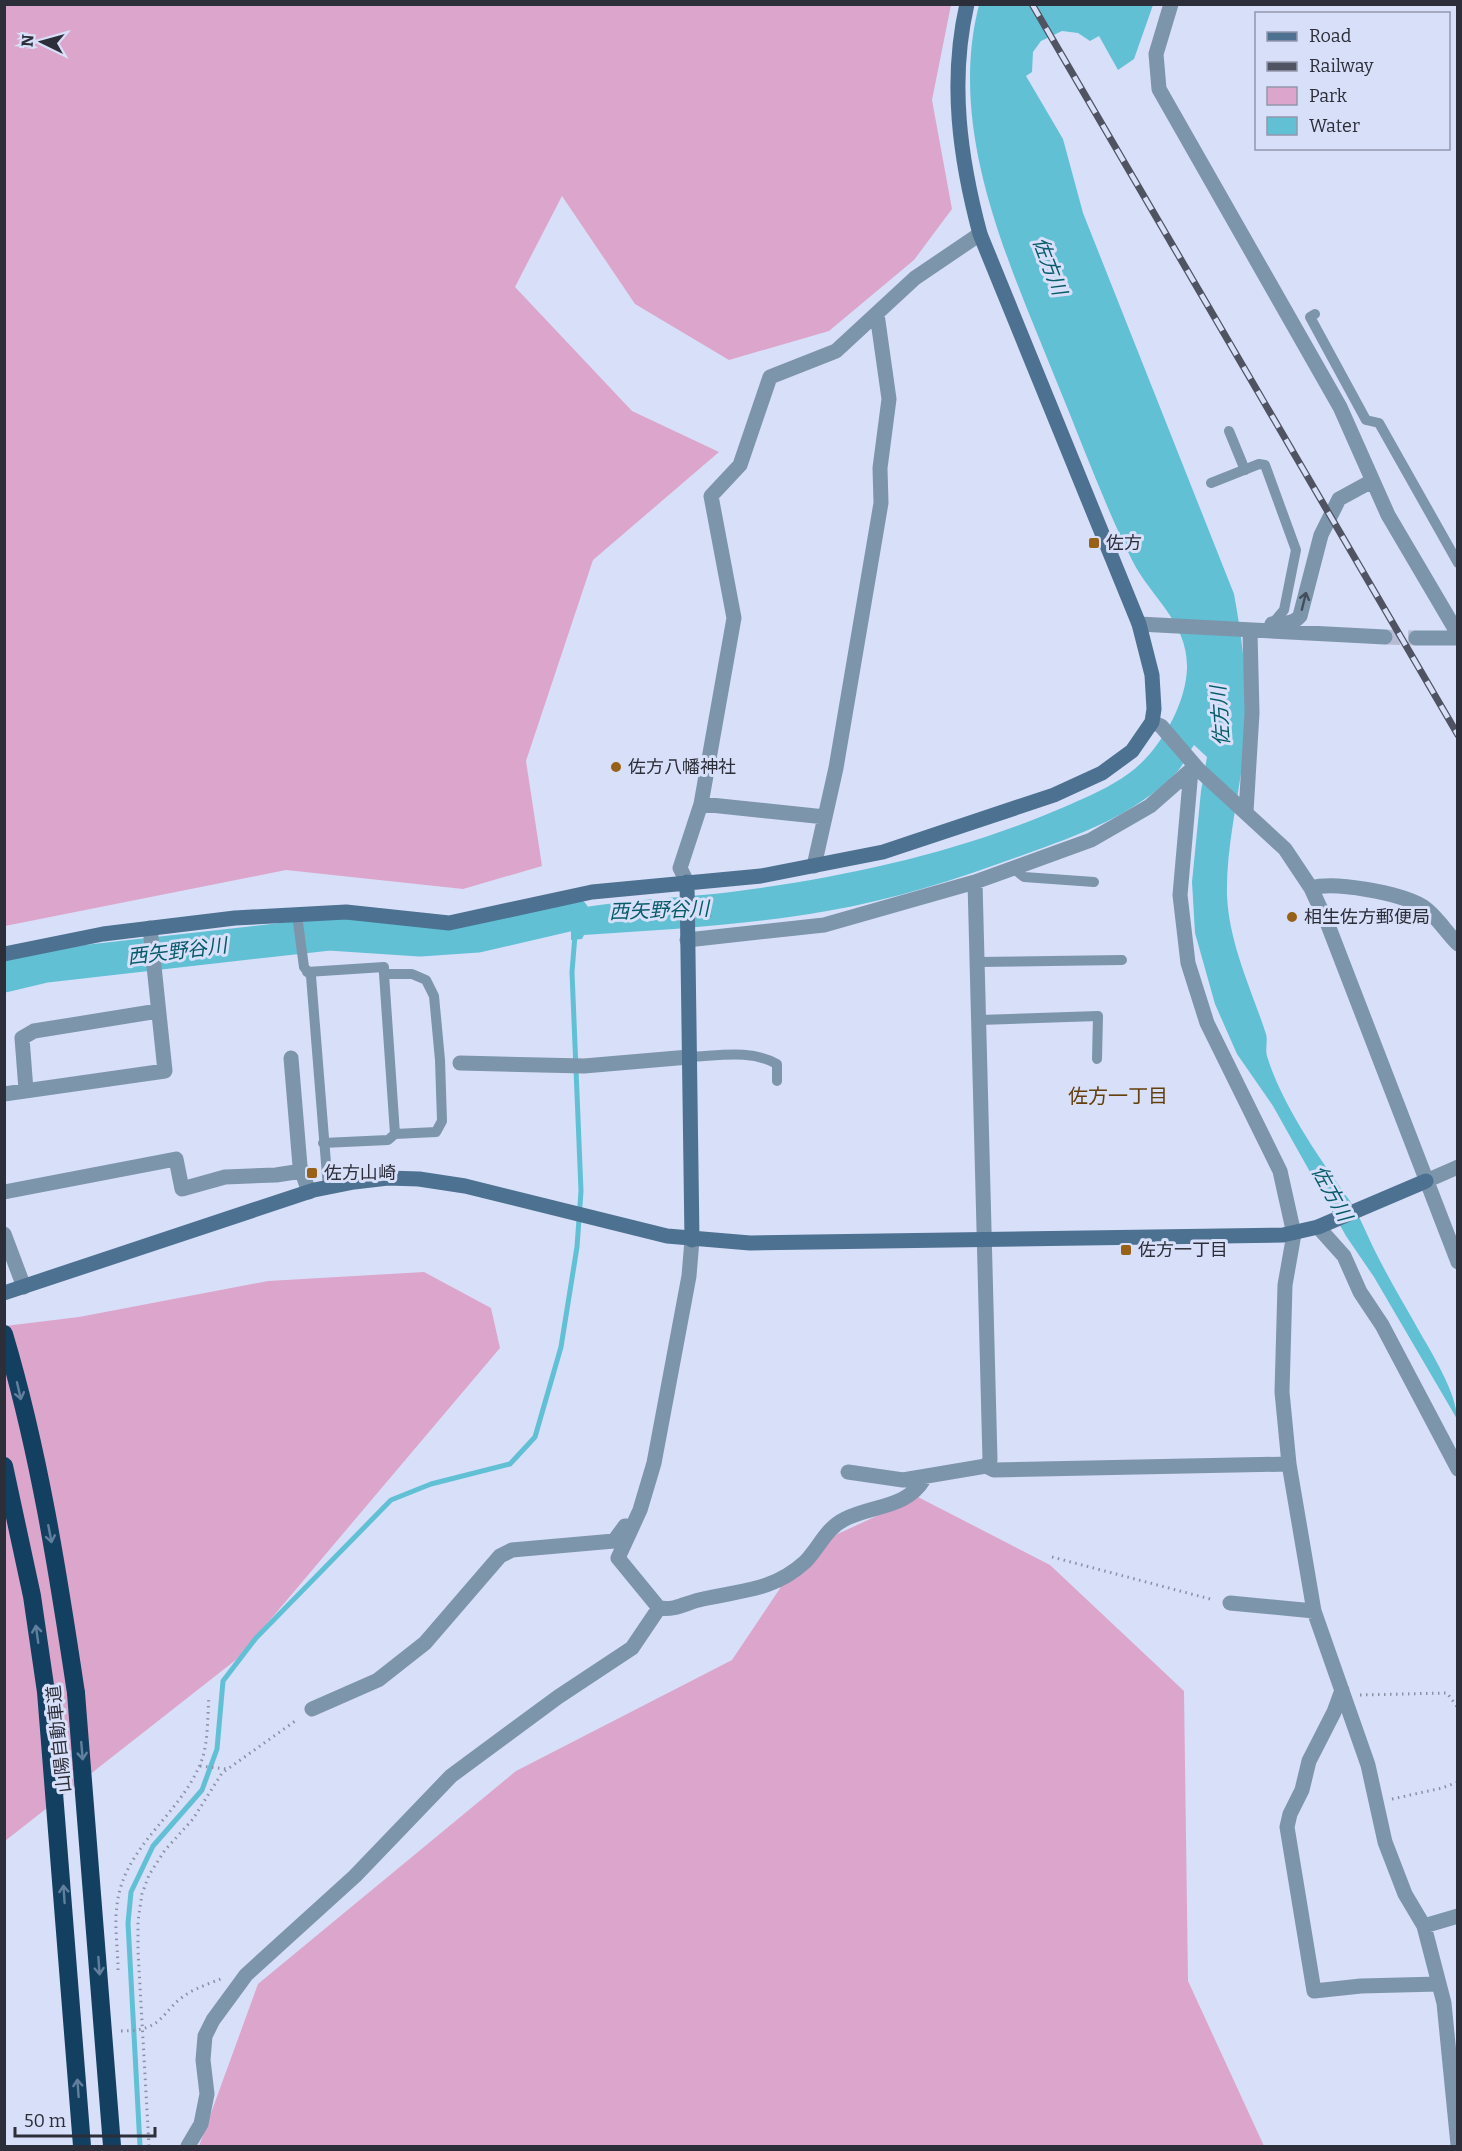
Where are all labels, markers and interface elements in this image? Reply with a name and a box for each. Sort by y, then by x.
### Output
north arrow [12,12,72,72]
legend [1255,12,1450,150]
text: Road [1309,25,1352,47]
text: N [18,34,38,48]
text: Railway [1309,55,1374,77]
text: Park [1309,85,1348,107]
text: Water [1309,115,1360,137]
water label: 佐方川 [1028,234,1073,300]
place label: 佐方 [1106,532,1142,554]
marker: 佐方 [1087,536,1101,550]
one-way arrow [1298,592,1310,611]
water label: 佐方川 [1206,683,1234,747]
place label: 佐方八幡神社 [628,756,736,778]
marker: 佐方八幡神社 [609,760,623,774]
water label: 西矢野谷川 [609,896,711,924]
place label: 相生佐方郵便局 [1304,906,1430,928]
marker: 相生佐方郵便局 [1285,910,1299,924]
water label: 西矢野谷川 [126,933,230,969]
district label: 佐方一丁目 [1068,1084,1168,1108]
water label: 佐方川 [1307,1161,1358,1227]
place label: 佐方山崎 [324,1162,396,1184]
marker: 佐方山崎 [305,1166,319,1180]
place label: 佐方一丁目 [1138,1239,1228,1261]
marker: 佐方一丁目 [1119,1243,1133,1257]
one-way arrow [13,1381,25,1400]
one-way arrow [45,1524,56,1543]
one-way arrow [32,1624,43,1644]
street label: 山陽自動車道 [42,1684,76,1794]
one-way arrow [77,1741,88,1760]
one-way arrow [58,1884,69,1904]
one-way arrow [94,1956,105,1976]
one-way arrow [73,2079,84,2099]
scale bar [15,2100,154,2138]
text: 50 m [24,2110,66,2132]

